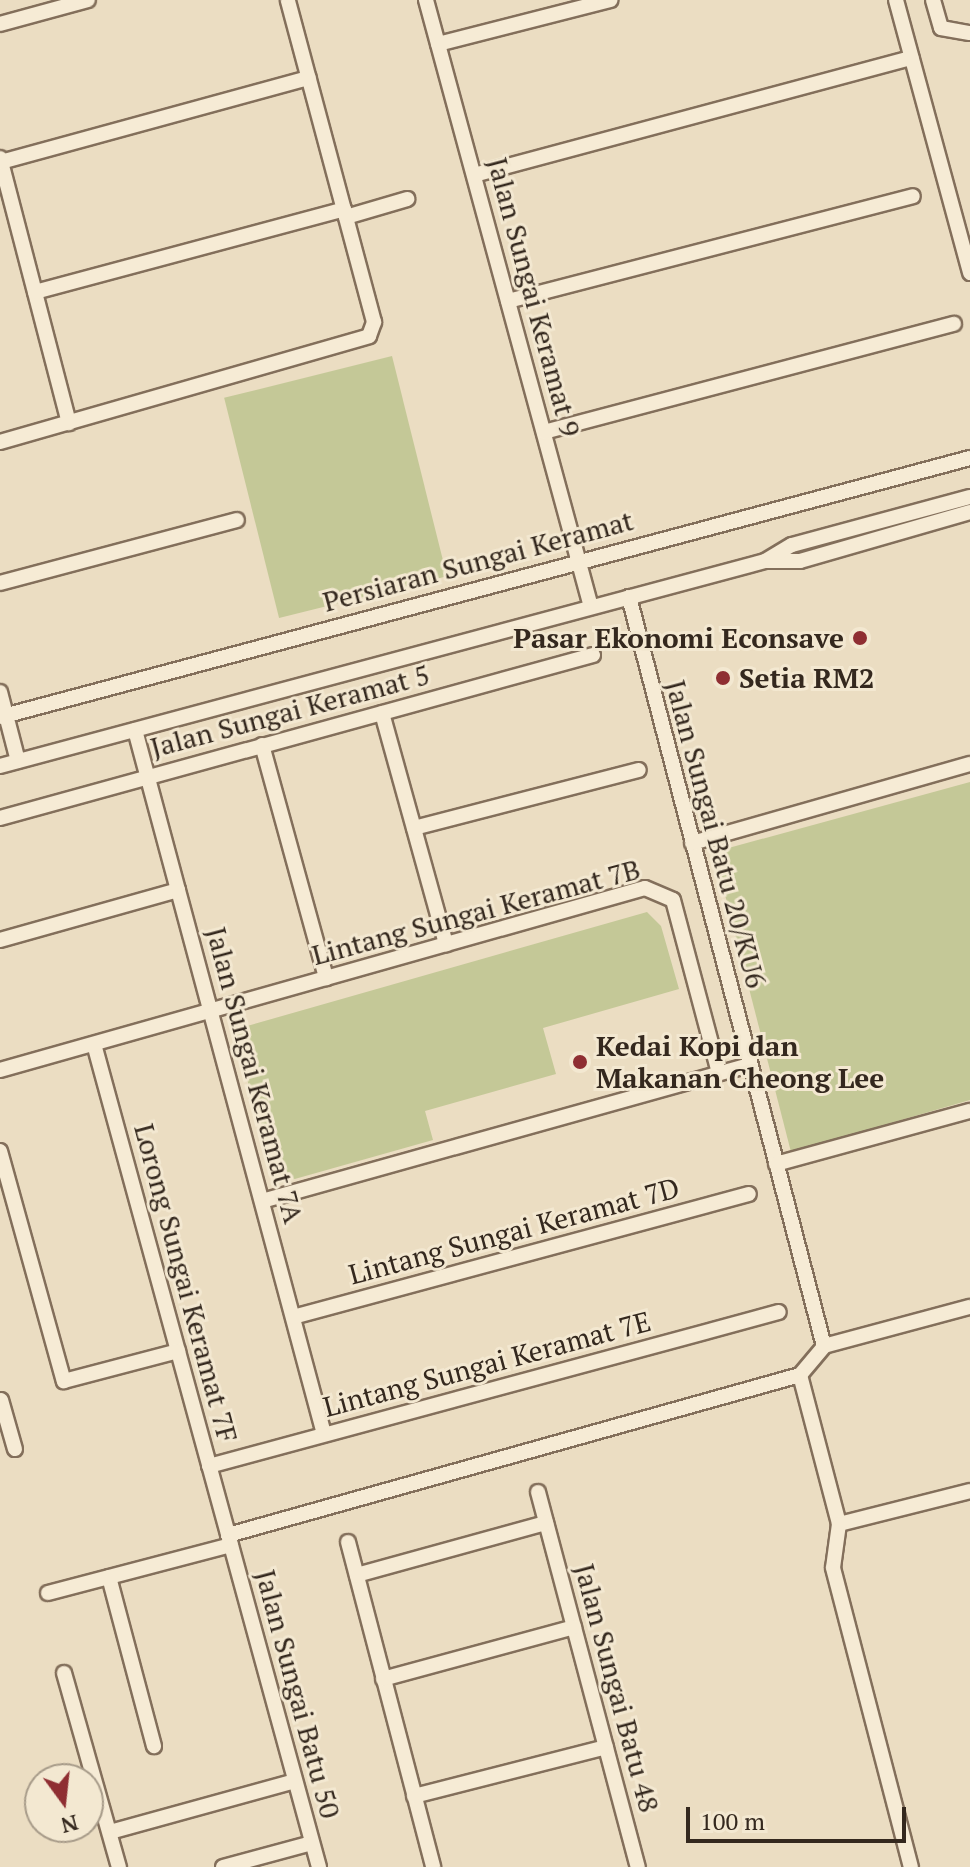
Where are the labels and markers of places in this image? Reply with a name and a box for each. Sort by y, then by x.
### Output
place label: Pasar Ekonomi Econsave [513,621,844,655]
marker: Pasar Ekonomi Econsave [851,629,869,647]
place label: Setia RM2 [739,661,875,695]
marker: Setia RM2 [714,669,732,687]
place label: Kedai Kopi dan Makanan Cheong Lee [596,1029,884,1095]
marker: Kedai Kopi dan Makanan Cheong Lee [571,1053,589,1071]

